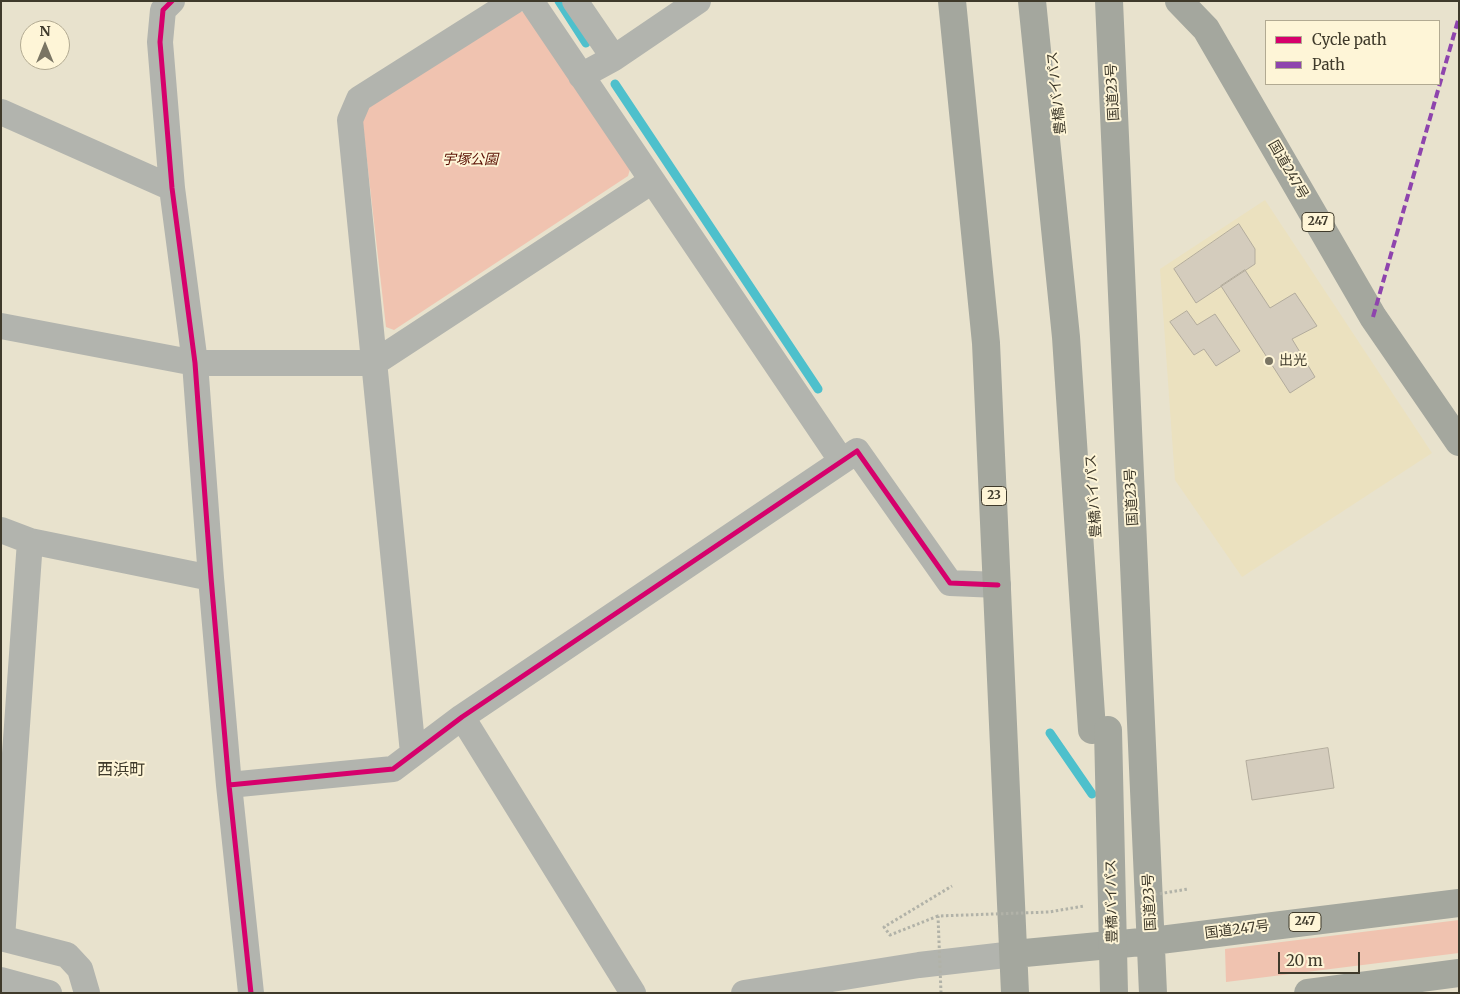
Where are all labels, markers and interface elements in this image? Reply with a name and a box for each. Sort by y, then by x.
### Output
north arrow [20,20,70,70]
legend [1265,20,1440,85]
text: N [39,22,51,40]
text: Cycle path [1312,30,1387,49]
street label: 豊橋バイパス [1044,50,1070,136]
text: Path [1312,55,1345,74]
street label: 国道23号 [1103,63,1123,121]
street label: 国道247号 [1264,138,1312,202]
park label: 宇塚公園 [442,152,498,168]
road number: 247 [1302,212,1334,232]
place label: 出光 [1279,353,1307,369]
marker: 出光 [1263,355,1275,367]
street label: 豊橋バイパス [1083,454,1105,538]
street label: 国道23号 [1122,468,1142,526]
road number: 23 [982,486,1006,506]
district label: 西浜町 [97,760,145,780]
street label: 豊橋バイパス [1103,859,1121,943]
street label: 国道23号 [1140,873,1160,931]
road number: 247 [1289,912,1321,932]
street label: 国道247号 [1204,918,1270,942]
scale bar [1280,942,1362,974]
text: 20 m [1286,951,1323,970]

